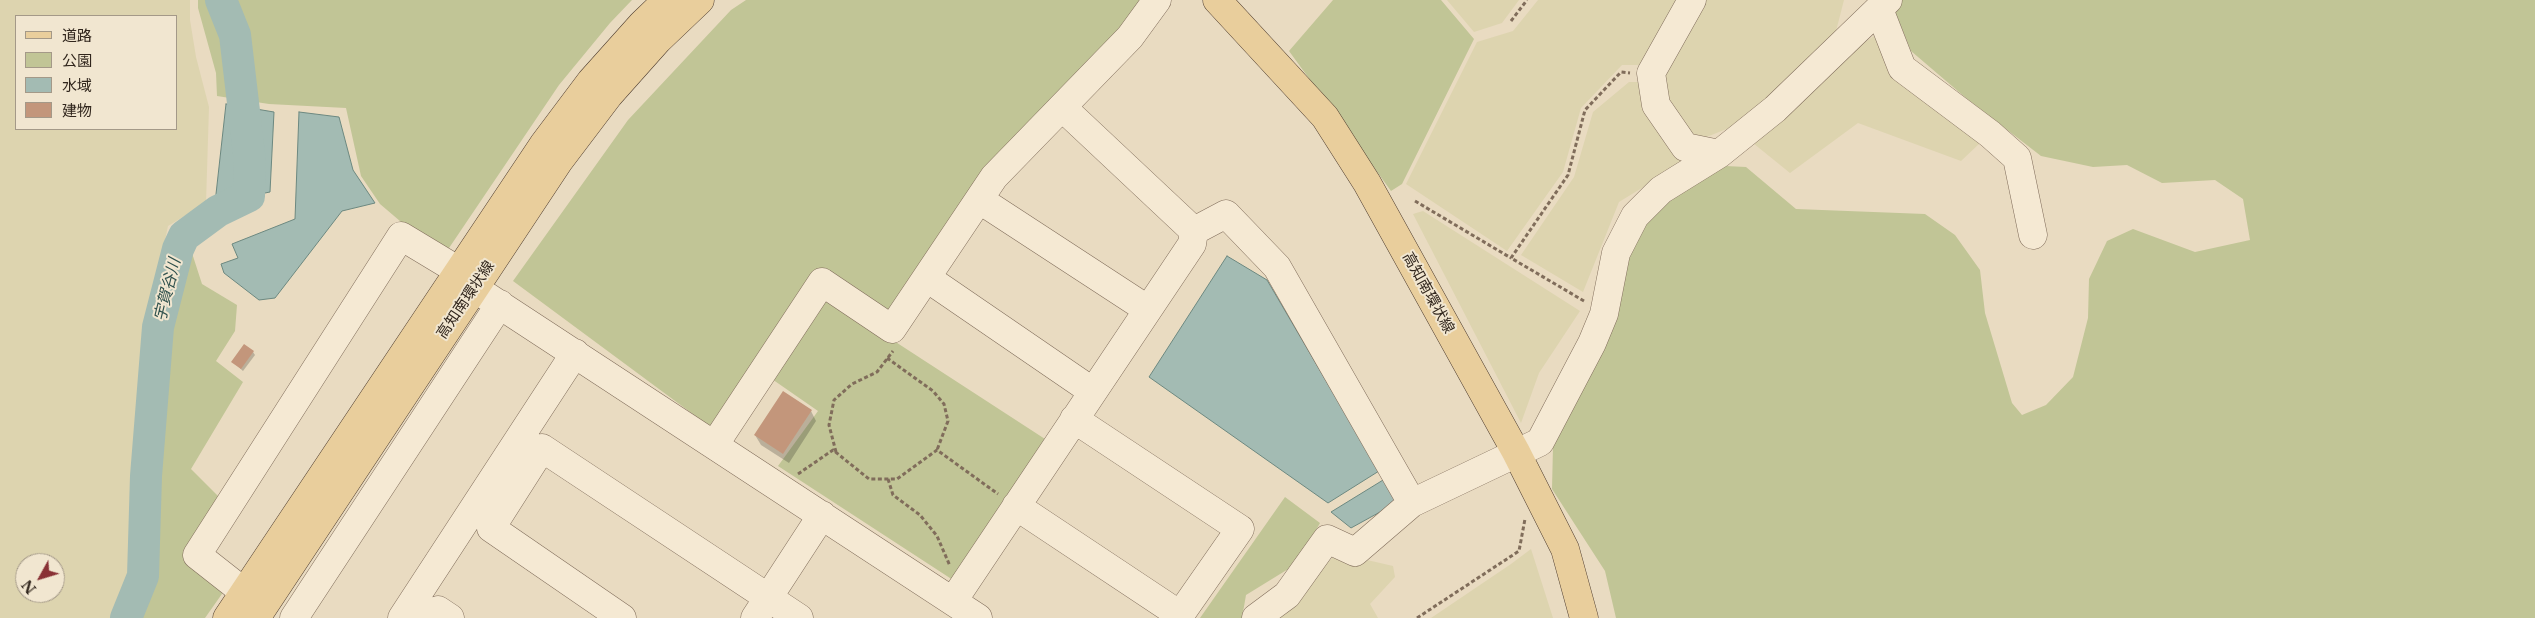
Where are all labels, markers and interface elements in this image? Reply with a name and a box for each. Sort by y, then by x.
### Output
legend [15,15,178,130]
text: 道路 [62,26,92,45]
text: 公園 [62,51,92,70]
text: 水域 [62,76,92,95]
text: 建物 [62,101,92,120]
street label: 高知南環状線 [1398,249,1458,337]
water label: 宇賀谷川 [151,257,185,323]
street label: 高知南環状線 [433,258,499,342]
north arrow [15,553,65,603]
text: N [18,576,40,598]

